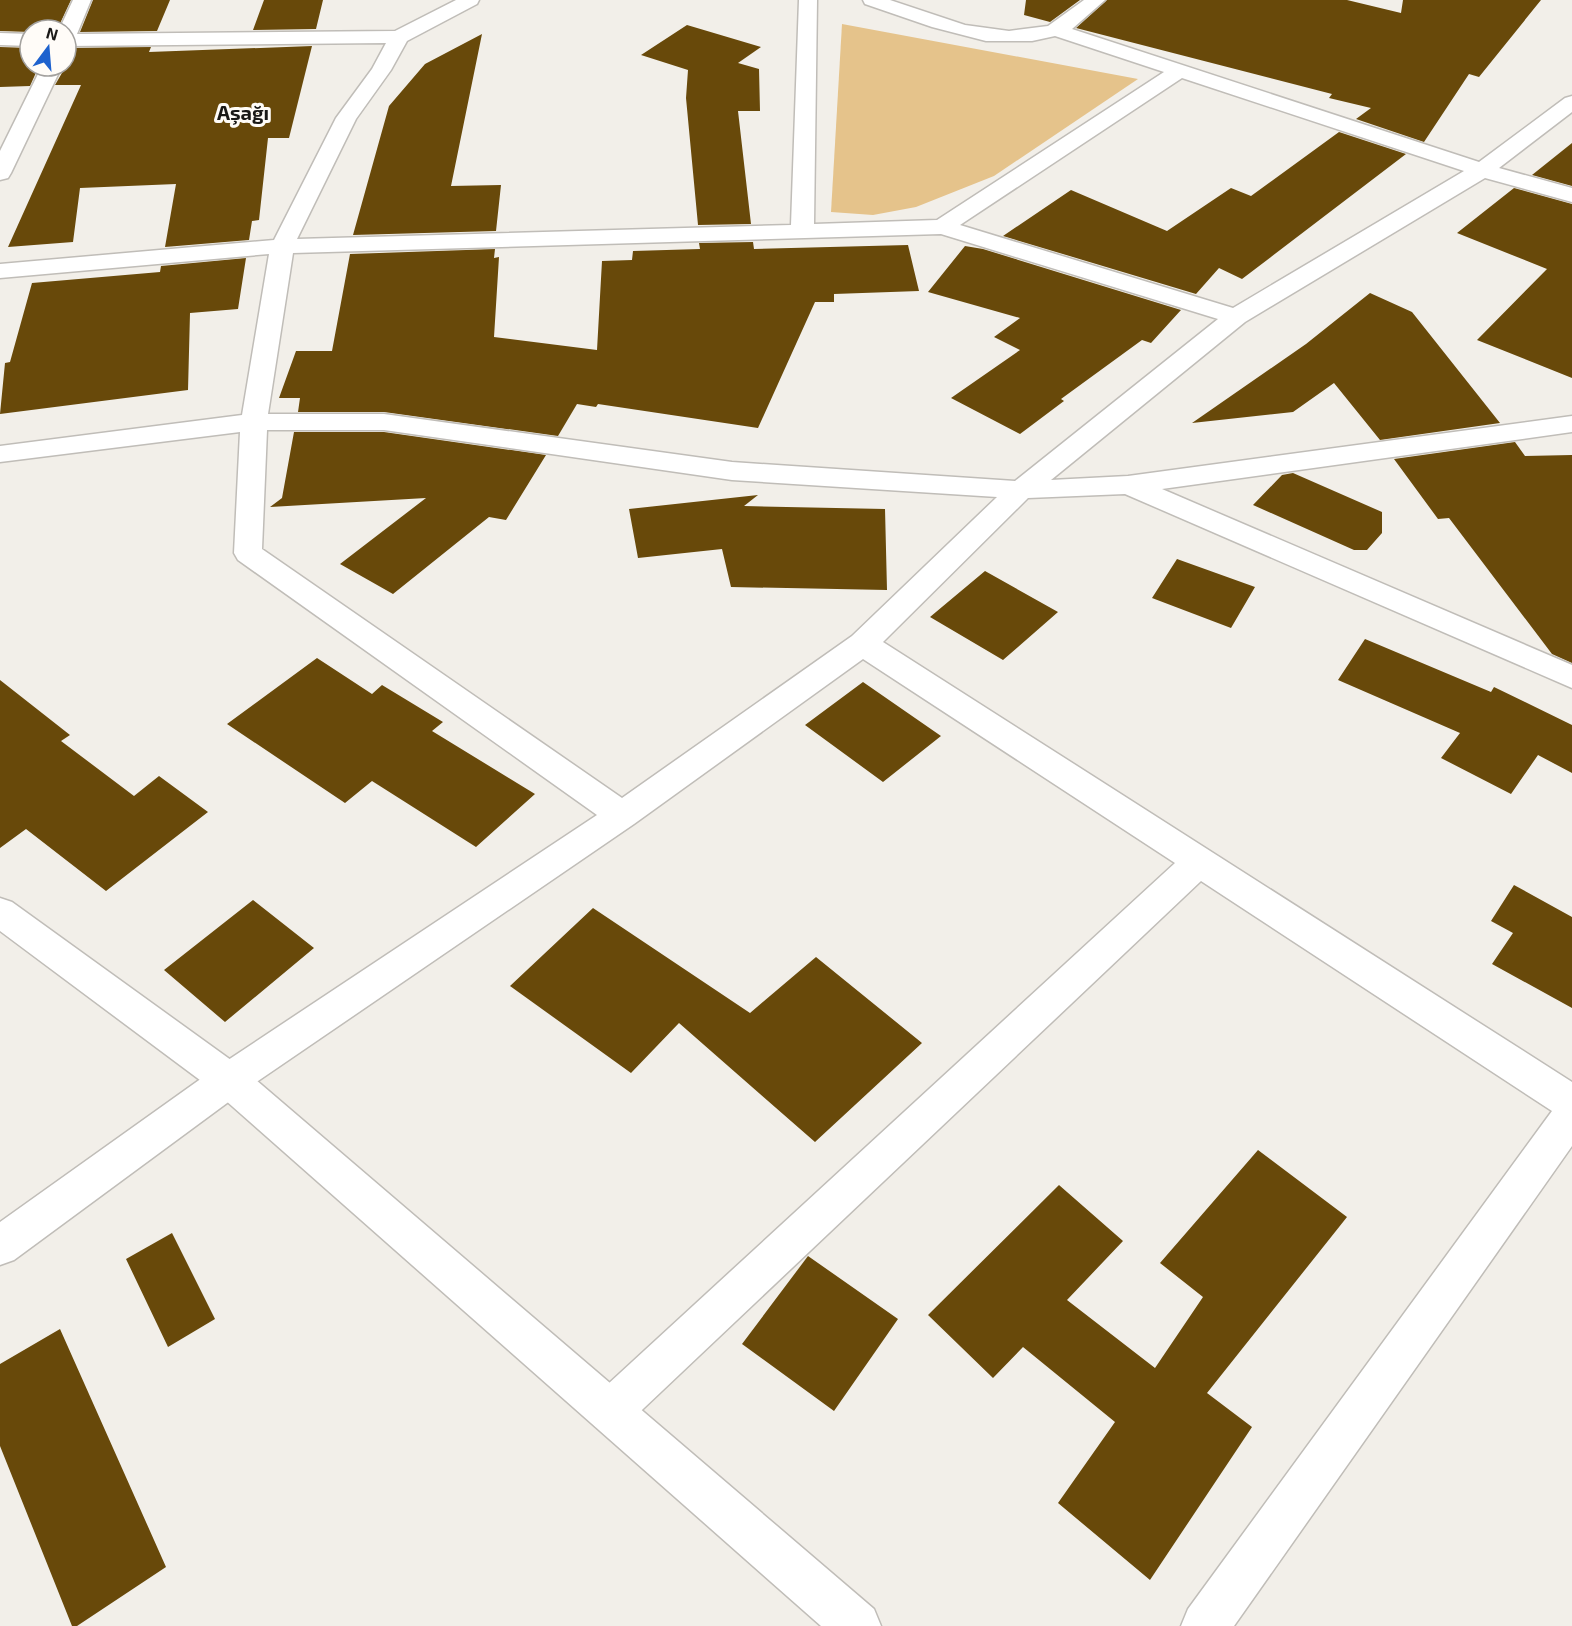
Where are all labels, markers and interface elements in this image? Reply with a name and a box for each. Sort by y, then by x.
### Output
north arrow [18,18,78,78]
text: N [44,22,60,44]
district label: Aşağı [217,100,269,125]

